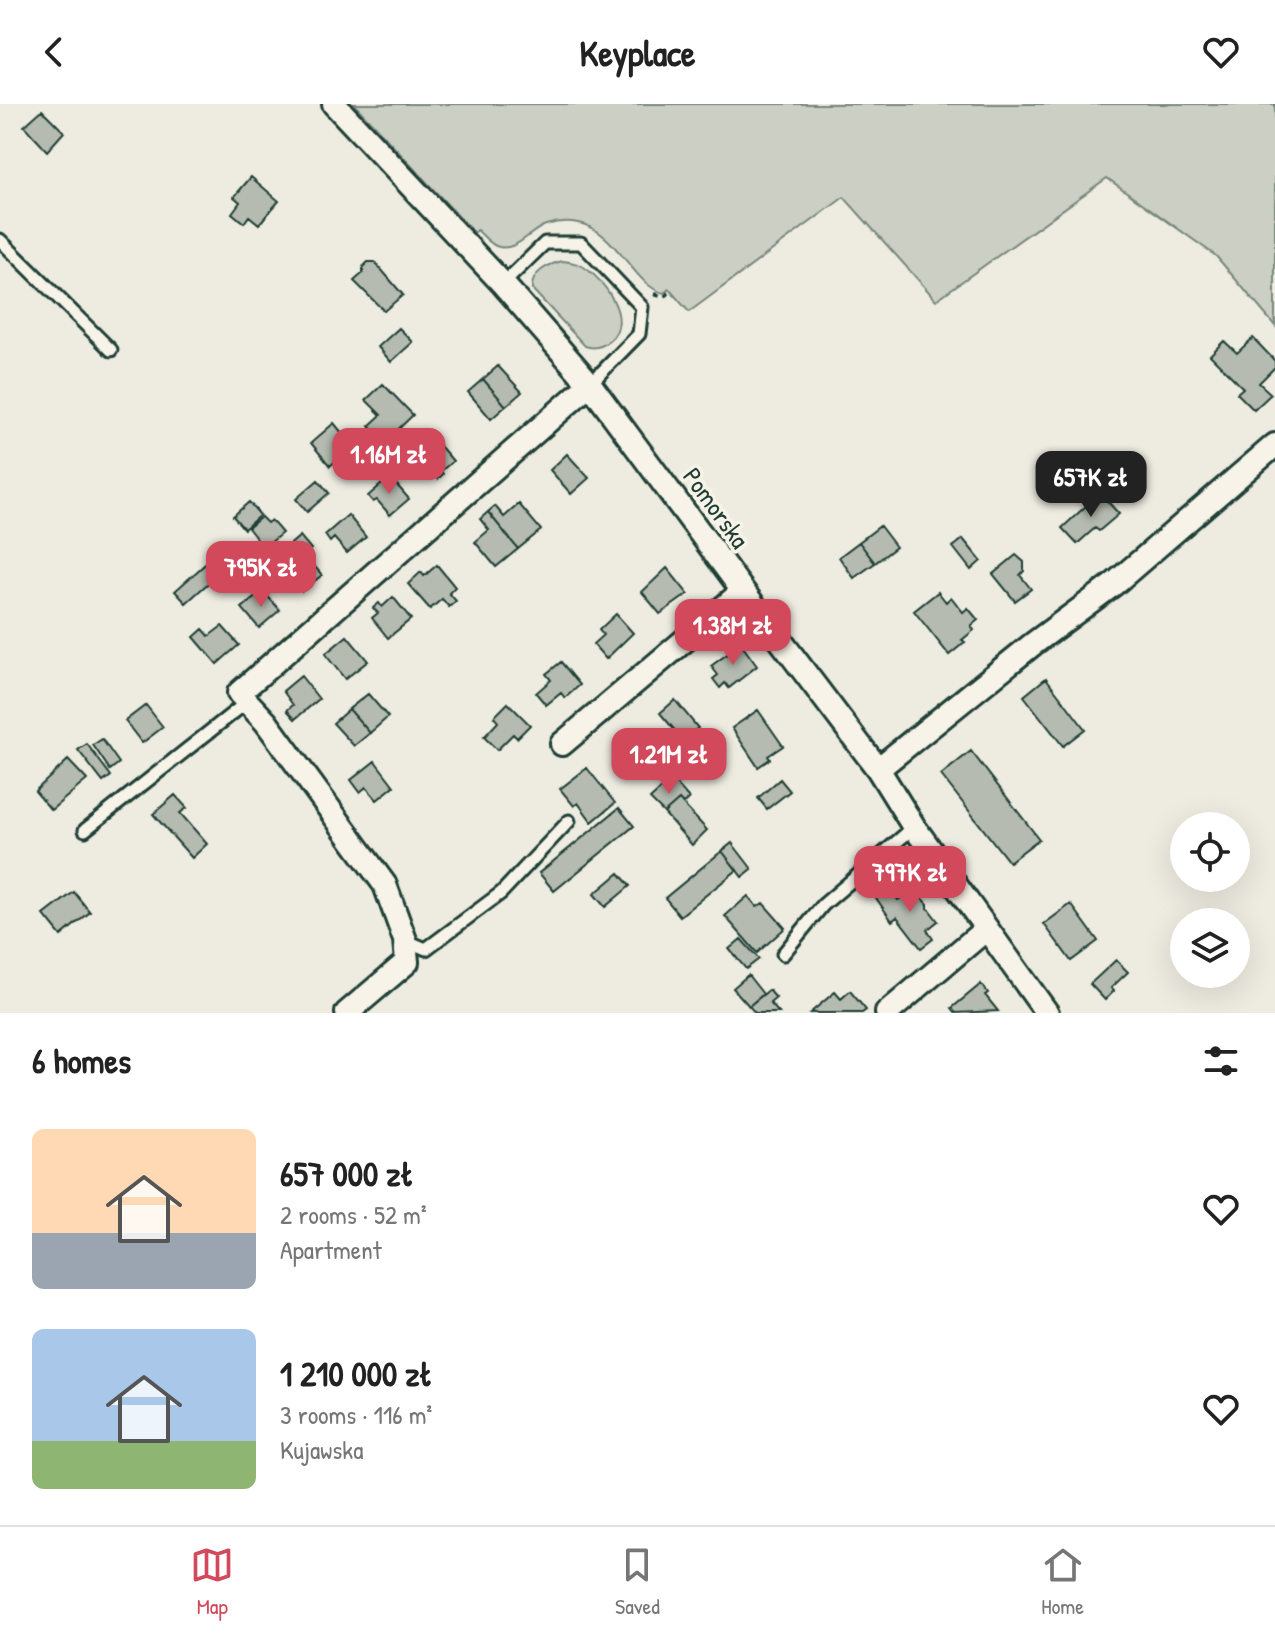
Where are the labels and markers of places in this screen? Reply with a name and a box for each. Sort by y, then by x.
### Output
pin: 1.16M zł [306,428,472,496]
pin: 657K zł [1017,451,1165,519]
pin: 795K zł [187,541,335,609]
pin: 1.38M zł [650,599,816,667]
pin: 1.21M zł [586,728,752,796]
pin: 797K zł [836,846,984,914]

